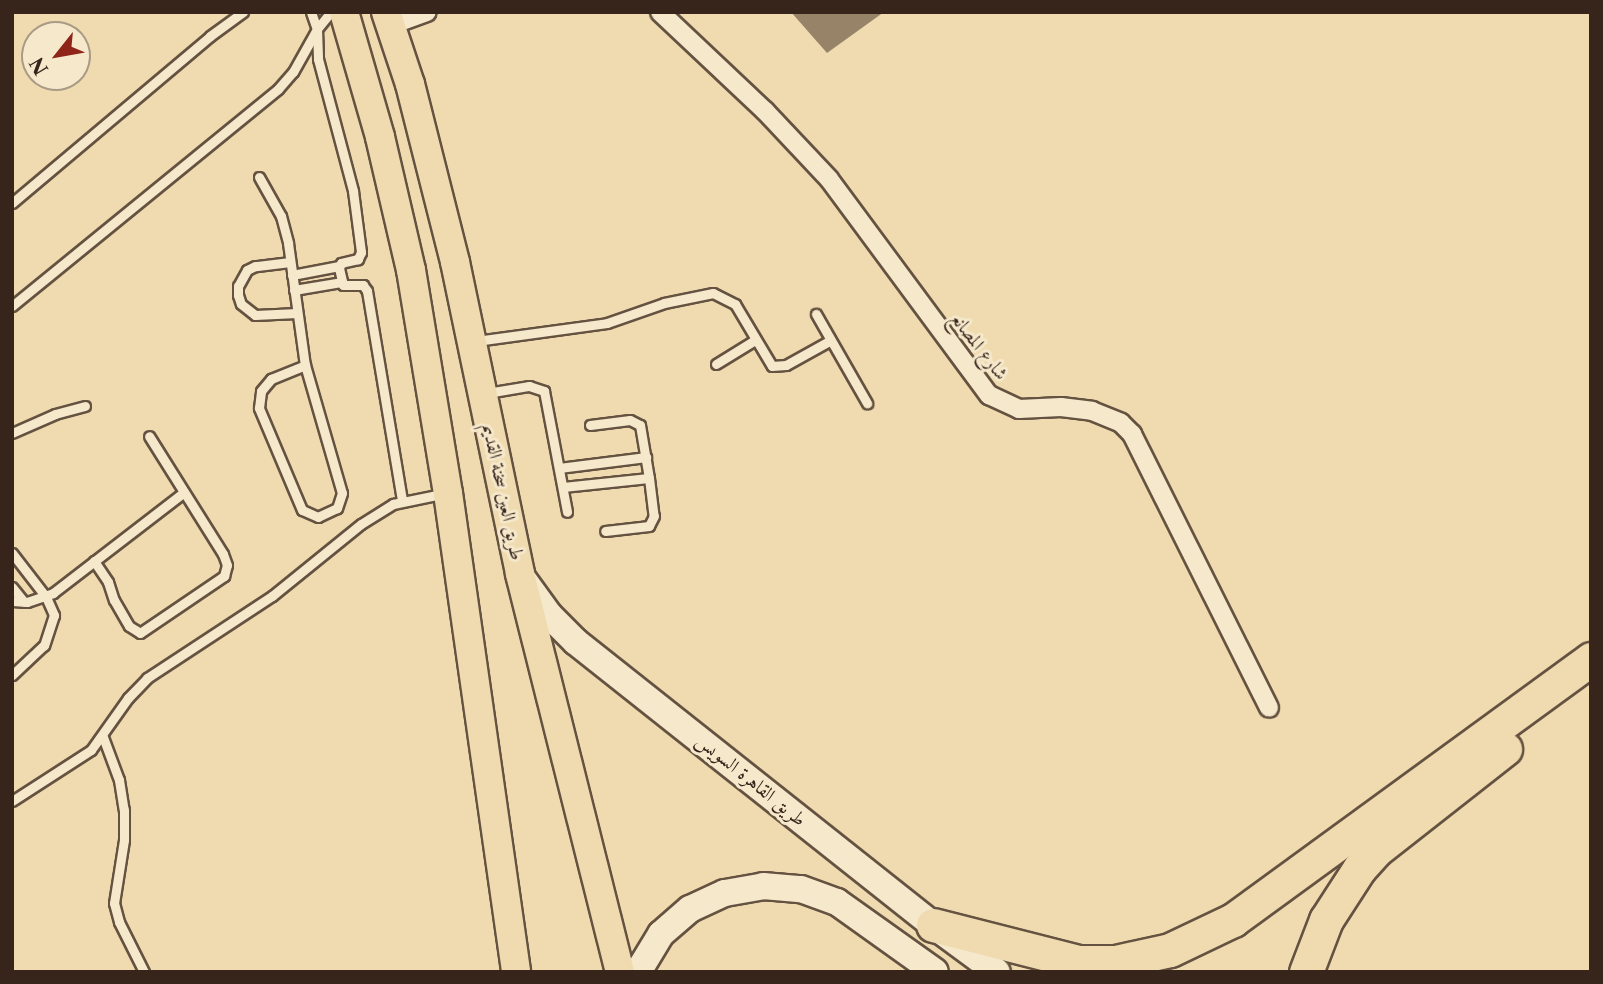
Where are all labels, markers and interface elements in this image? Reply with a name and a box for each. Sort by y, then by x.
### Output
north arrow [21,21,91,91]
text: N [25,53,53,79]
street label: شارع المصانع [945,307,1013,385]
street label: طريق العين سخنة القديم [477,422,529,562]
street label: طريق القاهرة السويس [691,729,811,831]

